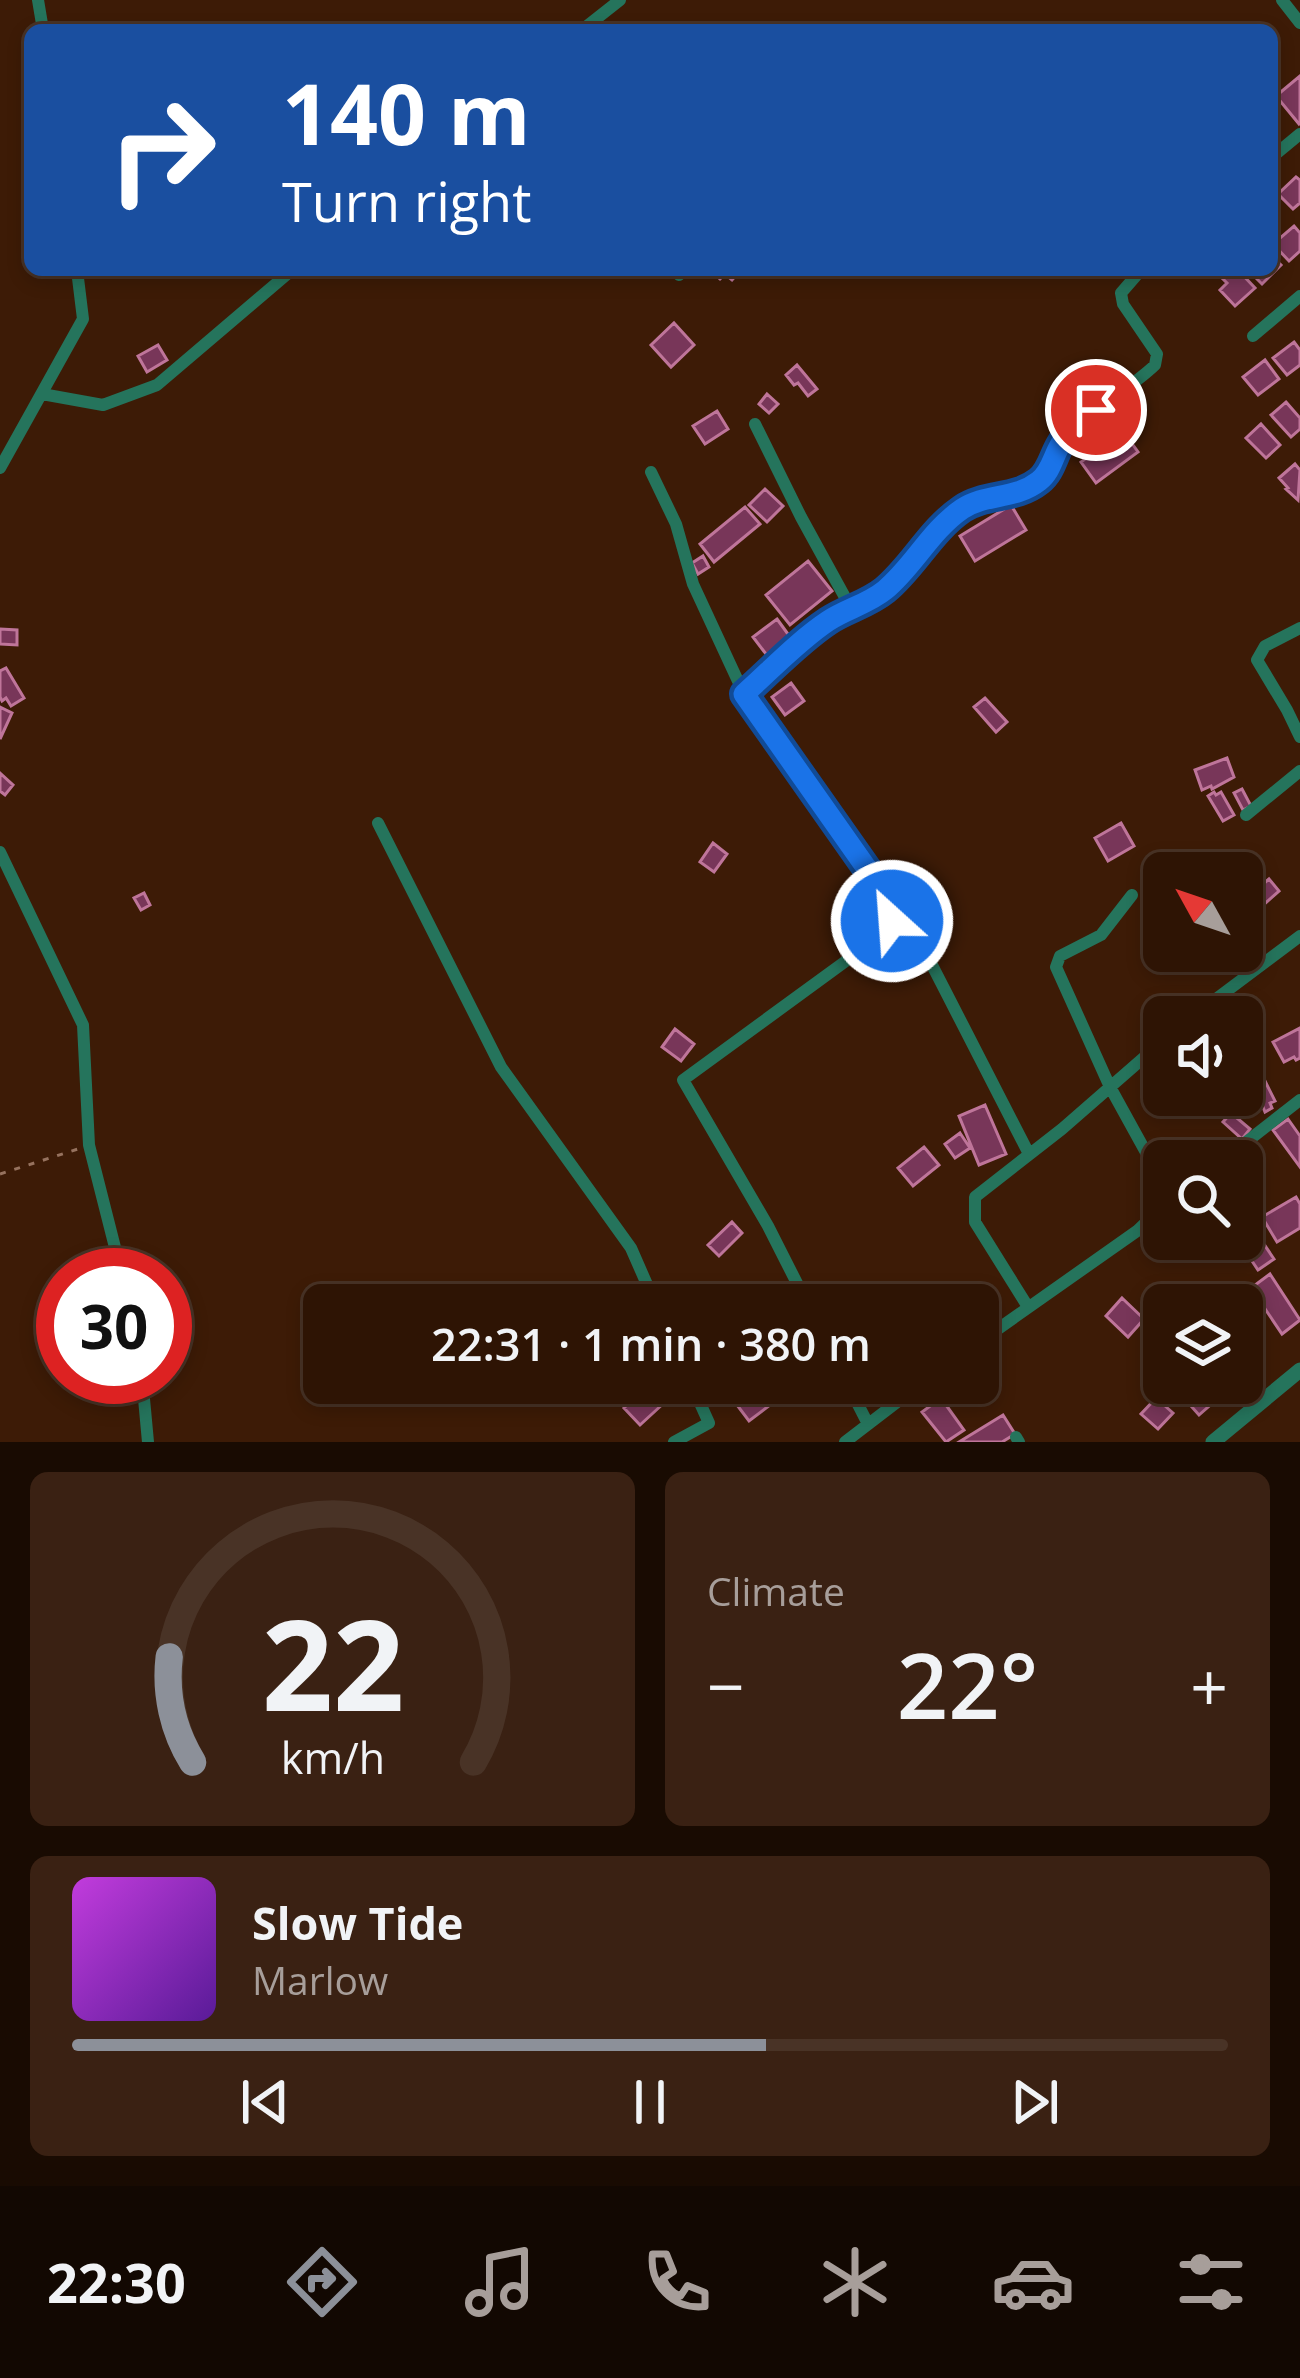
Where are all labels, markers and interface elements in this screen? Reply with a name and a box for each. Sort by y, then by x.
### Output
text: 140 m [282,55,530,170]
icon: right [84,72,240,228]
text: Turn right [282,164,531,238]
pin [1045,359,1147,461]
icon: arrive [1063,377,1129,443]
north arrow [1143,852,1263,972]
map controls [1143,852,1263,1404]
position arrow [829,858,955,984]
button: sound [1143,996,1263,1116]
button: search [1143,1140,1263,1260]
speed limit sign: 30 [36,1248,192,1404]
button: layers [1143,1284,1263,1404]
text: 22:31 · 1 min · 380 m [431,1313,871,1374]
text: Climate [707,1564,845,1617]
text: 22 [261,1578,404,1748]
text: 22° [897,1623,1038,1745]
text: − [707,1640,745,1730]
text: + [1190,1640,1228,1730]
text: km/h [280,1728,385,1787]
text: Slow Tide [252,1892,463,1953]
text: Marlow [252,1953,388,2006]
icon: previous [232,2069,298,2135]
icon: pause [617,2069,683,2135]
icon: next [1002,2069,1068,2135]
icon: directions [280,2240,364,2324]
icon: music [458,2240,542,2324]
icon: phone [635,2240,719,2324]
icon: climate [813,2240,897,2324]
icon: car [991,2240,1075,2324]
icon: filters [1169,2240,1253,2324]
text: 22:30 [47,2245,186,2319]

